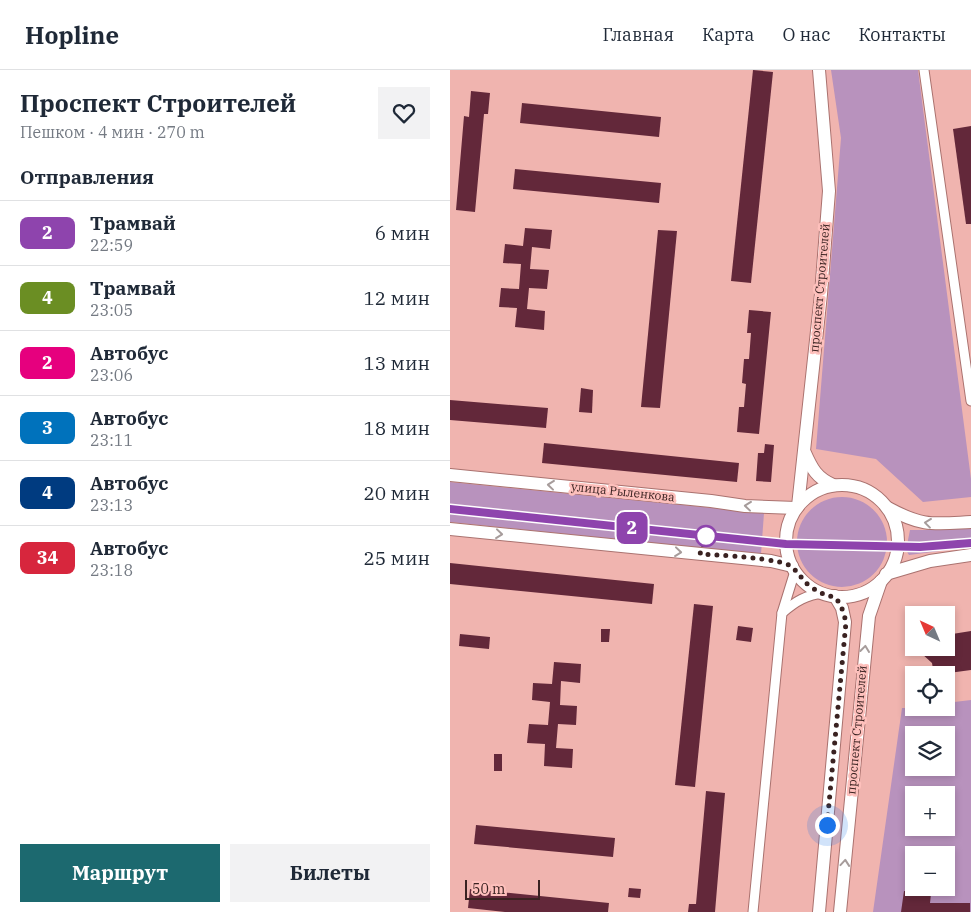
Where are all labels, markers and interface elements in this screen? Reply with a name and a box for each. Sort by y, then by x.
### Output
text: Hopline [25,19,119,51]
text: Главная [602,23,674,46]
text: Карта [702,23,754,46]
text: О нас [782,23,830,46]
text: Контакты [858,23,946,46]
text: Проспект Строителей [20,87,296,119]
button: heart [378,87,430,139]
text: Пешком · 4 мин · 270 m [20,122,205,142]
text: Отправления [20,165,154,189]
text: Трамвай [90,211,176,235]
text: 2 [42,221,53,244]
text: 6 мин [375,221,430,245]
street label: проспект Строителей [806,223,833,353]
text: 22:59 [90,235,133,255]
text: Трамвай [90,276,176,300]
text: 4 [42,286,53,309]
text: 12 мин [363,286,430,310]
text: 23:05 [90,300,133,320]
text: Автобус [90,341,168,365]
text: 2 [42,351,53,374]
text: 13 мин [363,351,430,375]
text: 23:06 [90,365,133,385]
text: Автобус [90,406,168,430]
text: 3 [42,416,53,439]
text: 18 мин [363,416,430,440]
text: 23:11 [90,430,133,450]
text: Автобус [90,471,168,495]
street label: улица Рыленкова [571,479,676,504]
one-way arrow [547,480,555,491]
text: 4 [42,481,53,504]
text: 20 мин [363,481,430,505]
text: 23:13 [90,495,133,515]
one-way arrow [743,501,751,512]
line badge: 2 [616,512,648,544]
text: 2 [627,516,637,539]
one-way arrow [923,518,931,529]
unlabelled marker [695,525,717,547]
one-way arrow [495,528,503,539]
text: Автобус [90,536,168,560]
text: 34 [37,546,58,569]
text: 25 мин [363,546,430,570]
one-way arrow [674,546,682,557]
text: 23:18 [90,560,133,580]
north arrow [905,606,955,656]
map controls [905,606,955,896]
one-way arrow [859,645,870,653]
street label: проспект Строителей [843,665,870,795]
button: locate [905,666,955,716]
button: layers [905,726,955,776]
button: + [905,786,955,836]
your location [815,813,840,838]
button: Маршрут [20,844,220,902]
button: Билеты [230,844,430,902]
button: − [905,846,955,896]
one-way arrow [839,859,850,867]
scale bar [465,877,540,900]
text: 50 m [472,880,505,898]

